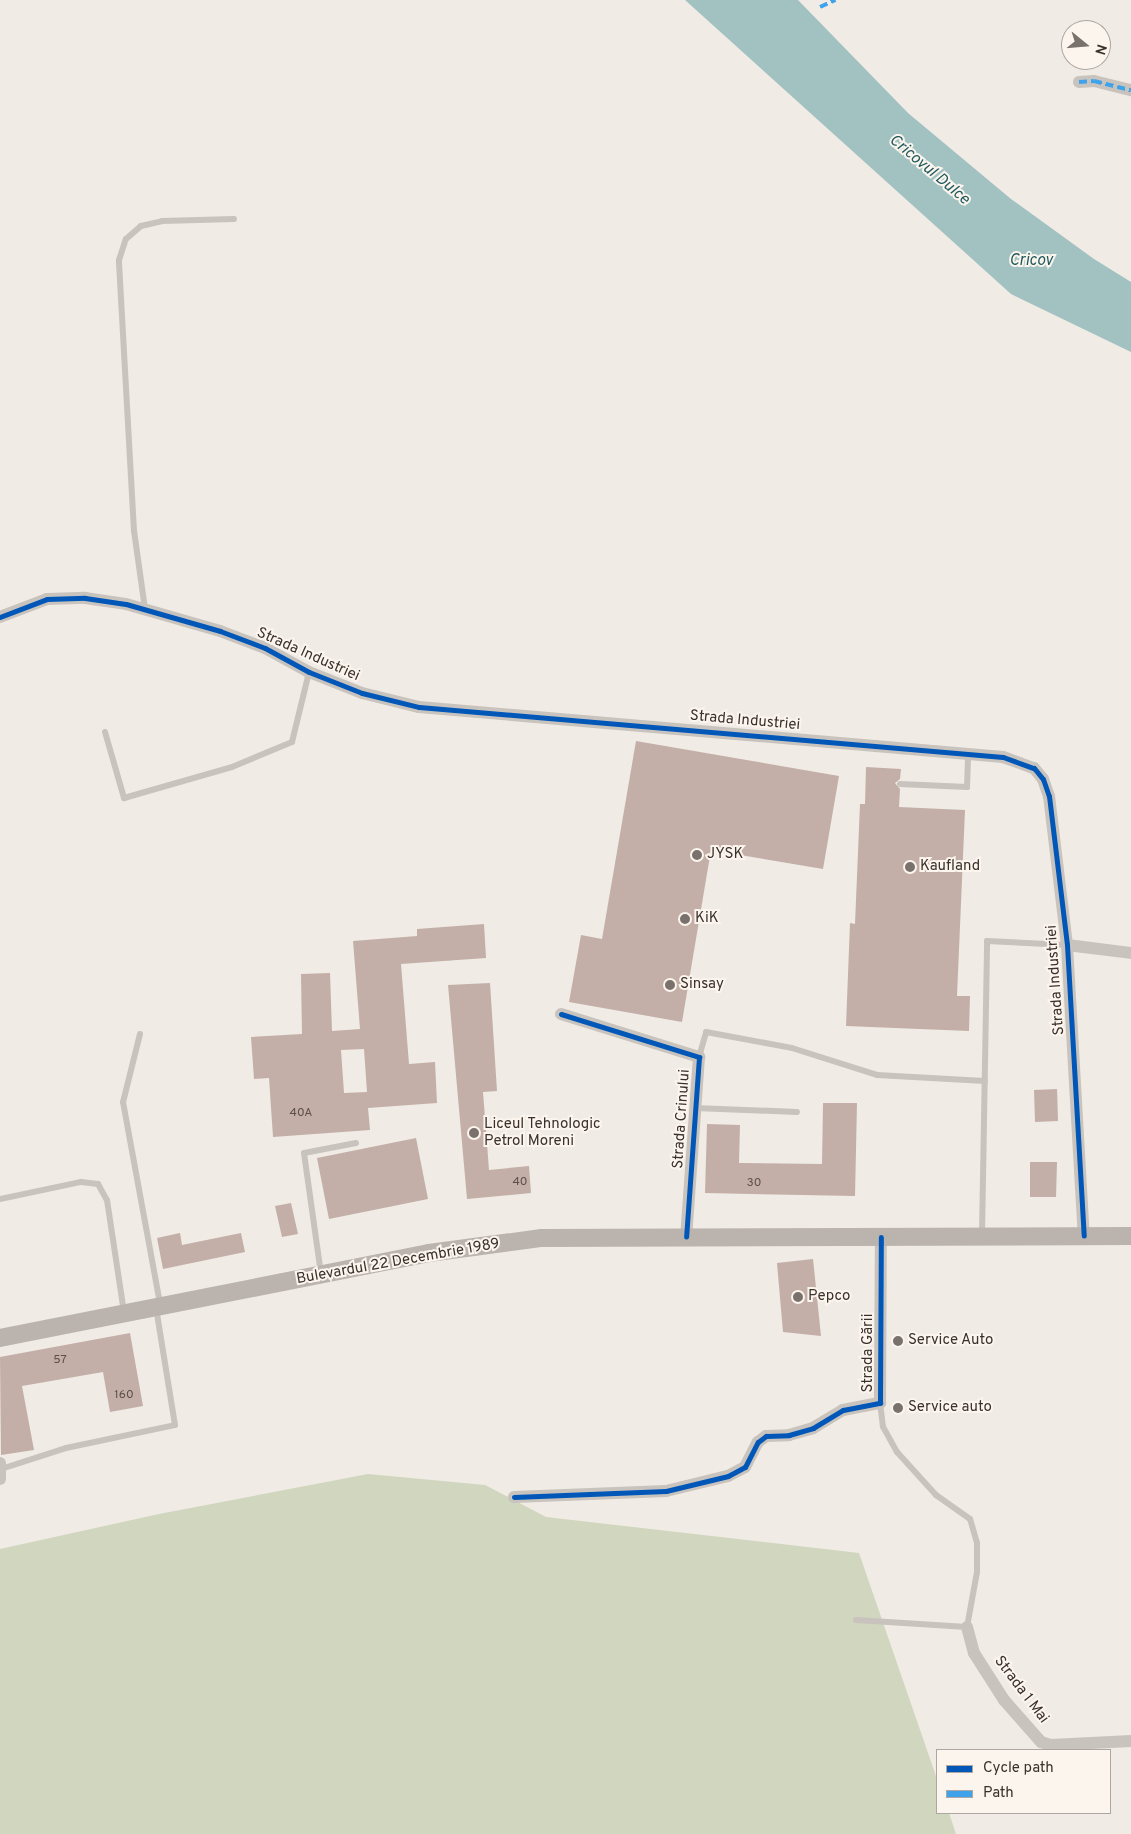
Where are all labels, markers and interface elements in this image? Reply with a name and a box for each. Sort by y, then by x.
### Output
north arrow [1061,20,1111,70]
text: N [1090,42,1109,57]
water label: Cricovul Dulce [885,131,973,209]
water label: Cricov [1009,251,1053,271]
street label: Strada Industriei [254,624,362,686]
street label: Strada Industriei [689,707,801,735]
place label: JYSK [707,846,743,864]
marker: JYSK [691,849,703,861]
place label: Kaufland [920,858,980,876]
marker: Kaufland [904,861,916,873]
place label: KiK [695,910,719,928]
marker: KiK [679,913,691,925]
street label: Strada Industriei [1043,924,1069,1036]
place label: Sinsay [680,976,724,994]
marker: Sinsay [664,979,676,991]
street label: Strada Crinului [670,1069,694,1169]
house number: 40A [290,1107,312,1121]
place label: Liceul Tehnologic Petrol Moreni [484,1115,601,1150]
marker: Liceul Tehnologic Petrol Moreni [468,1127,480,1139]
house number: 40 [512,1176,528,1190]
house number: 30 [747,1177,761,1191]
street label: Bulevardul 22 Decembrie 1989 [295,1235,501,1289]
place label: Pepco [808,1288,850,1306]
marker: Pepco [792,1291,804,1303]
street label: Strada Gării [860,1314,878,1392]
place label: Service Auto [908,1332,994,1350]
marker: Service Auto [892,1335,904,1347]
house number: 57 [53,1354,67,1368]
house number: 160 [114,1389,134,1403]
place label: Service auto [908,1399,992,1417]
marker: Service auto [892,1402,904,1414]
street label: Strada 1 Mai [990,1653,1052,1727]
legend [936,1749,1111,1814]
text: Cycle path [983,1759,1054,1778]
text: Path [983,1784,1014,1803]

